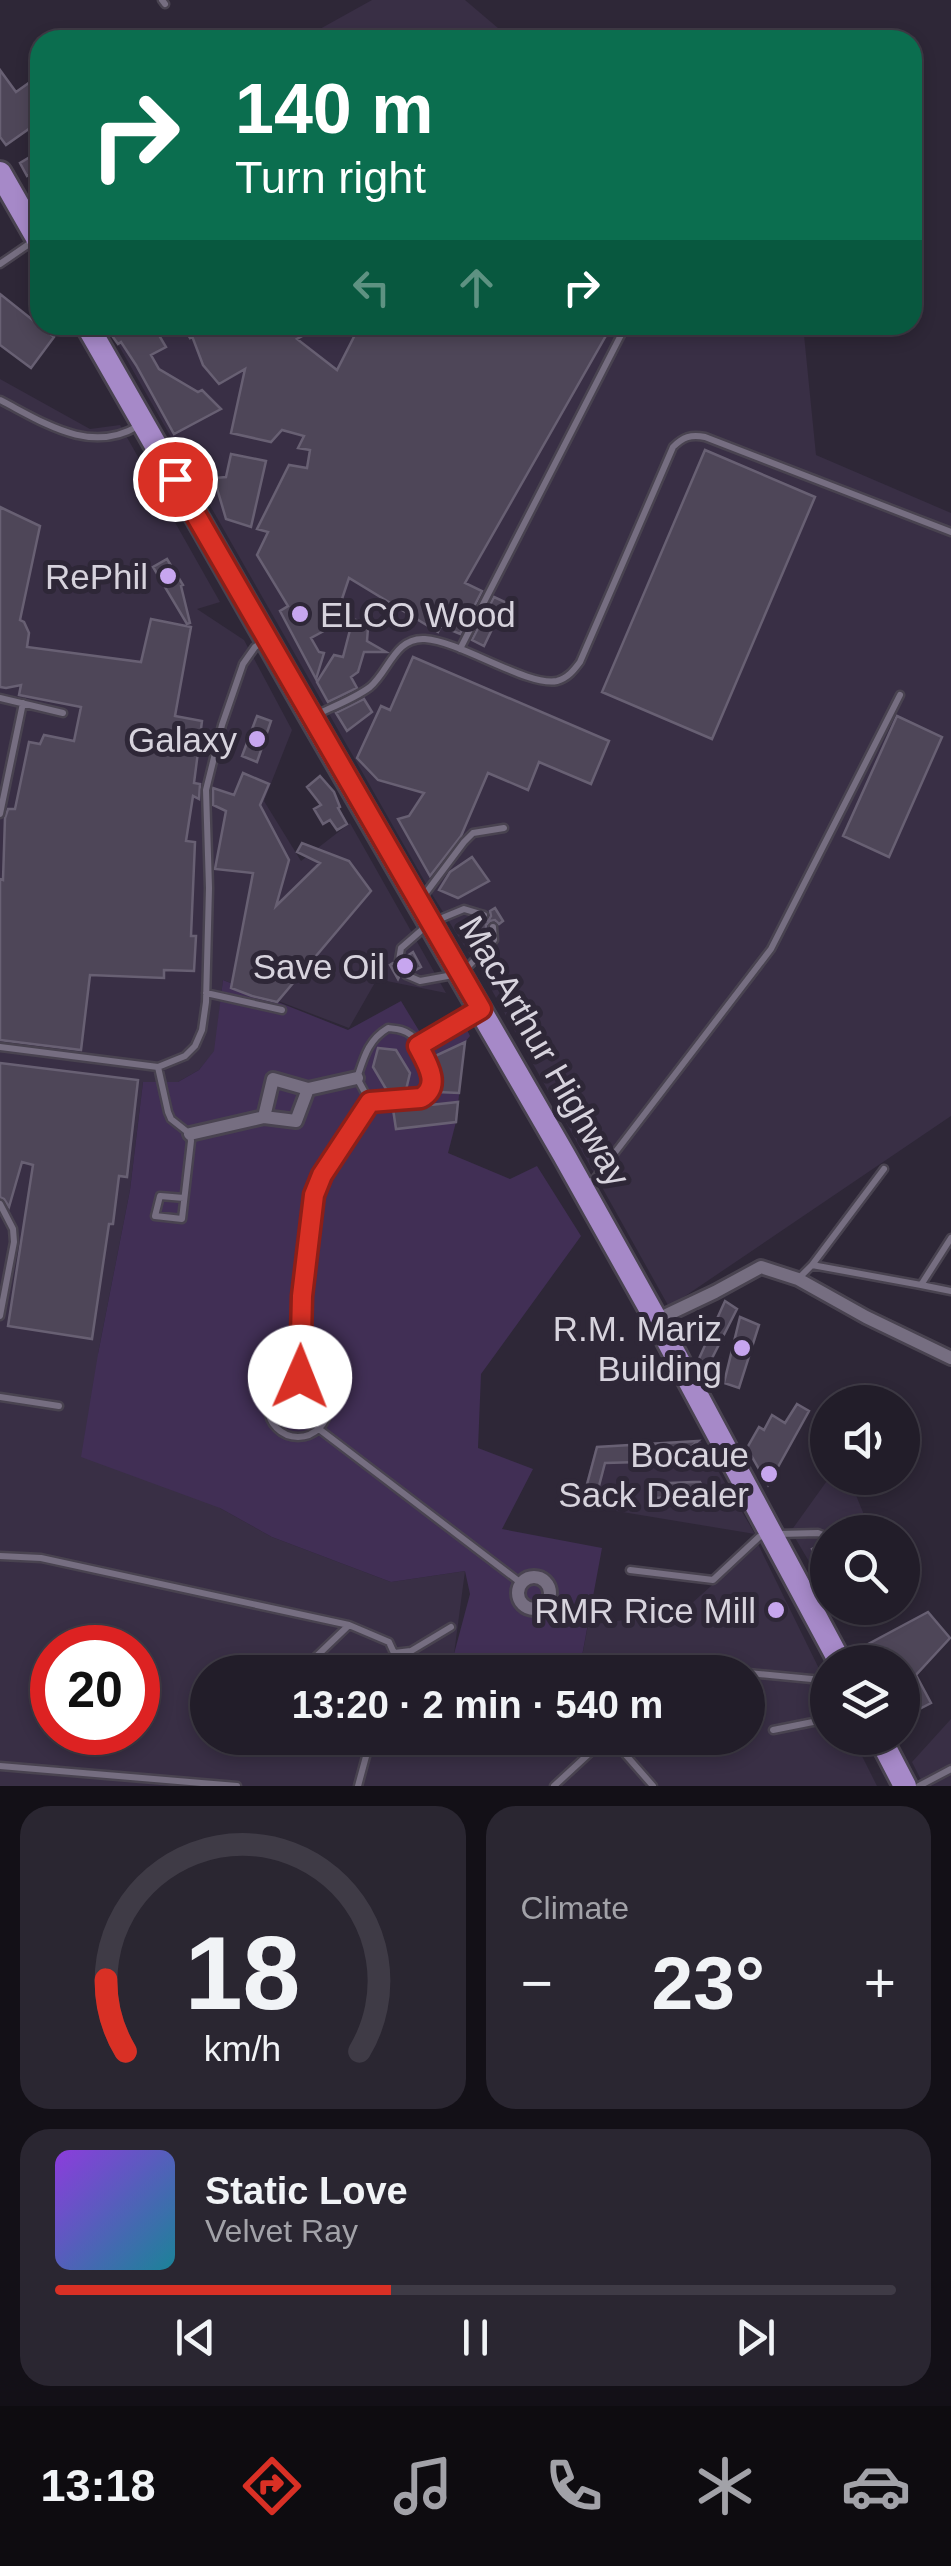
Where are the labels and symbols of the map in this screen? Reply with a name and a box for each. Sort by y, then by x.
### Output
pin [133,437,218,522]
place label: RePhil [45,557,148,596]
marker: RePhil [157,565,179,587]
place label: ELCO Wood [320,595,516,634]
marker: ELCO Wood [289,603,311,625]
place label: Galaxy [128,720,237,759]
marker: Galaxy [246,728,268,750]
street label: MacArthur Highway [452,909,638,1193]
place label: Save Oil [253,947,385,986]
marker: Save Oil [394,955,416,977]
place label: R.M. Mariz Building [553,1309,722,1388]
position arrow [248,1325,352,1429]
marker: R.M. Mariz Building [731,1337,753,1359]
place label: Bocaue Sack Dealer [558,1435,749,1514]
marker: Bocaue Sack Dealer [758,1463,780,1485]
place label: RMR Rice Mill [534,1591,756,1630]
marker: RMR Rice Mill [765,1599,787,1621]
speed limit sign: 20 [30,1625,160,1755]

